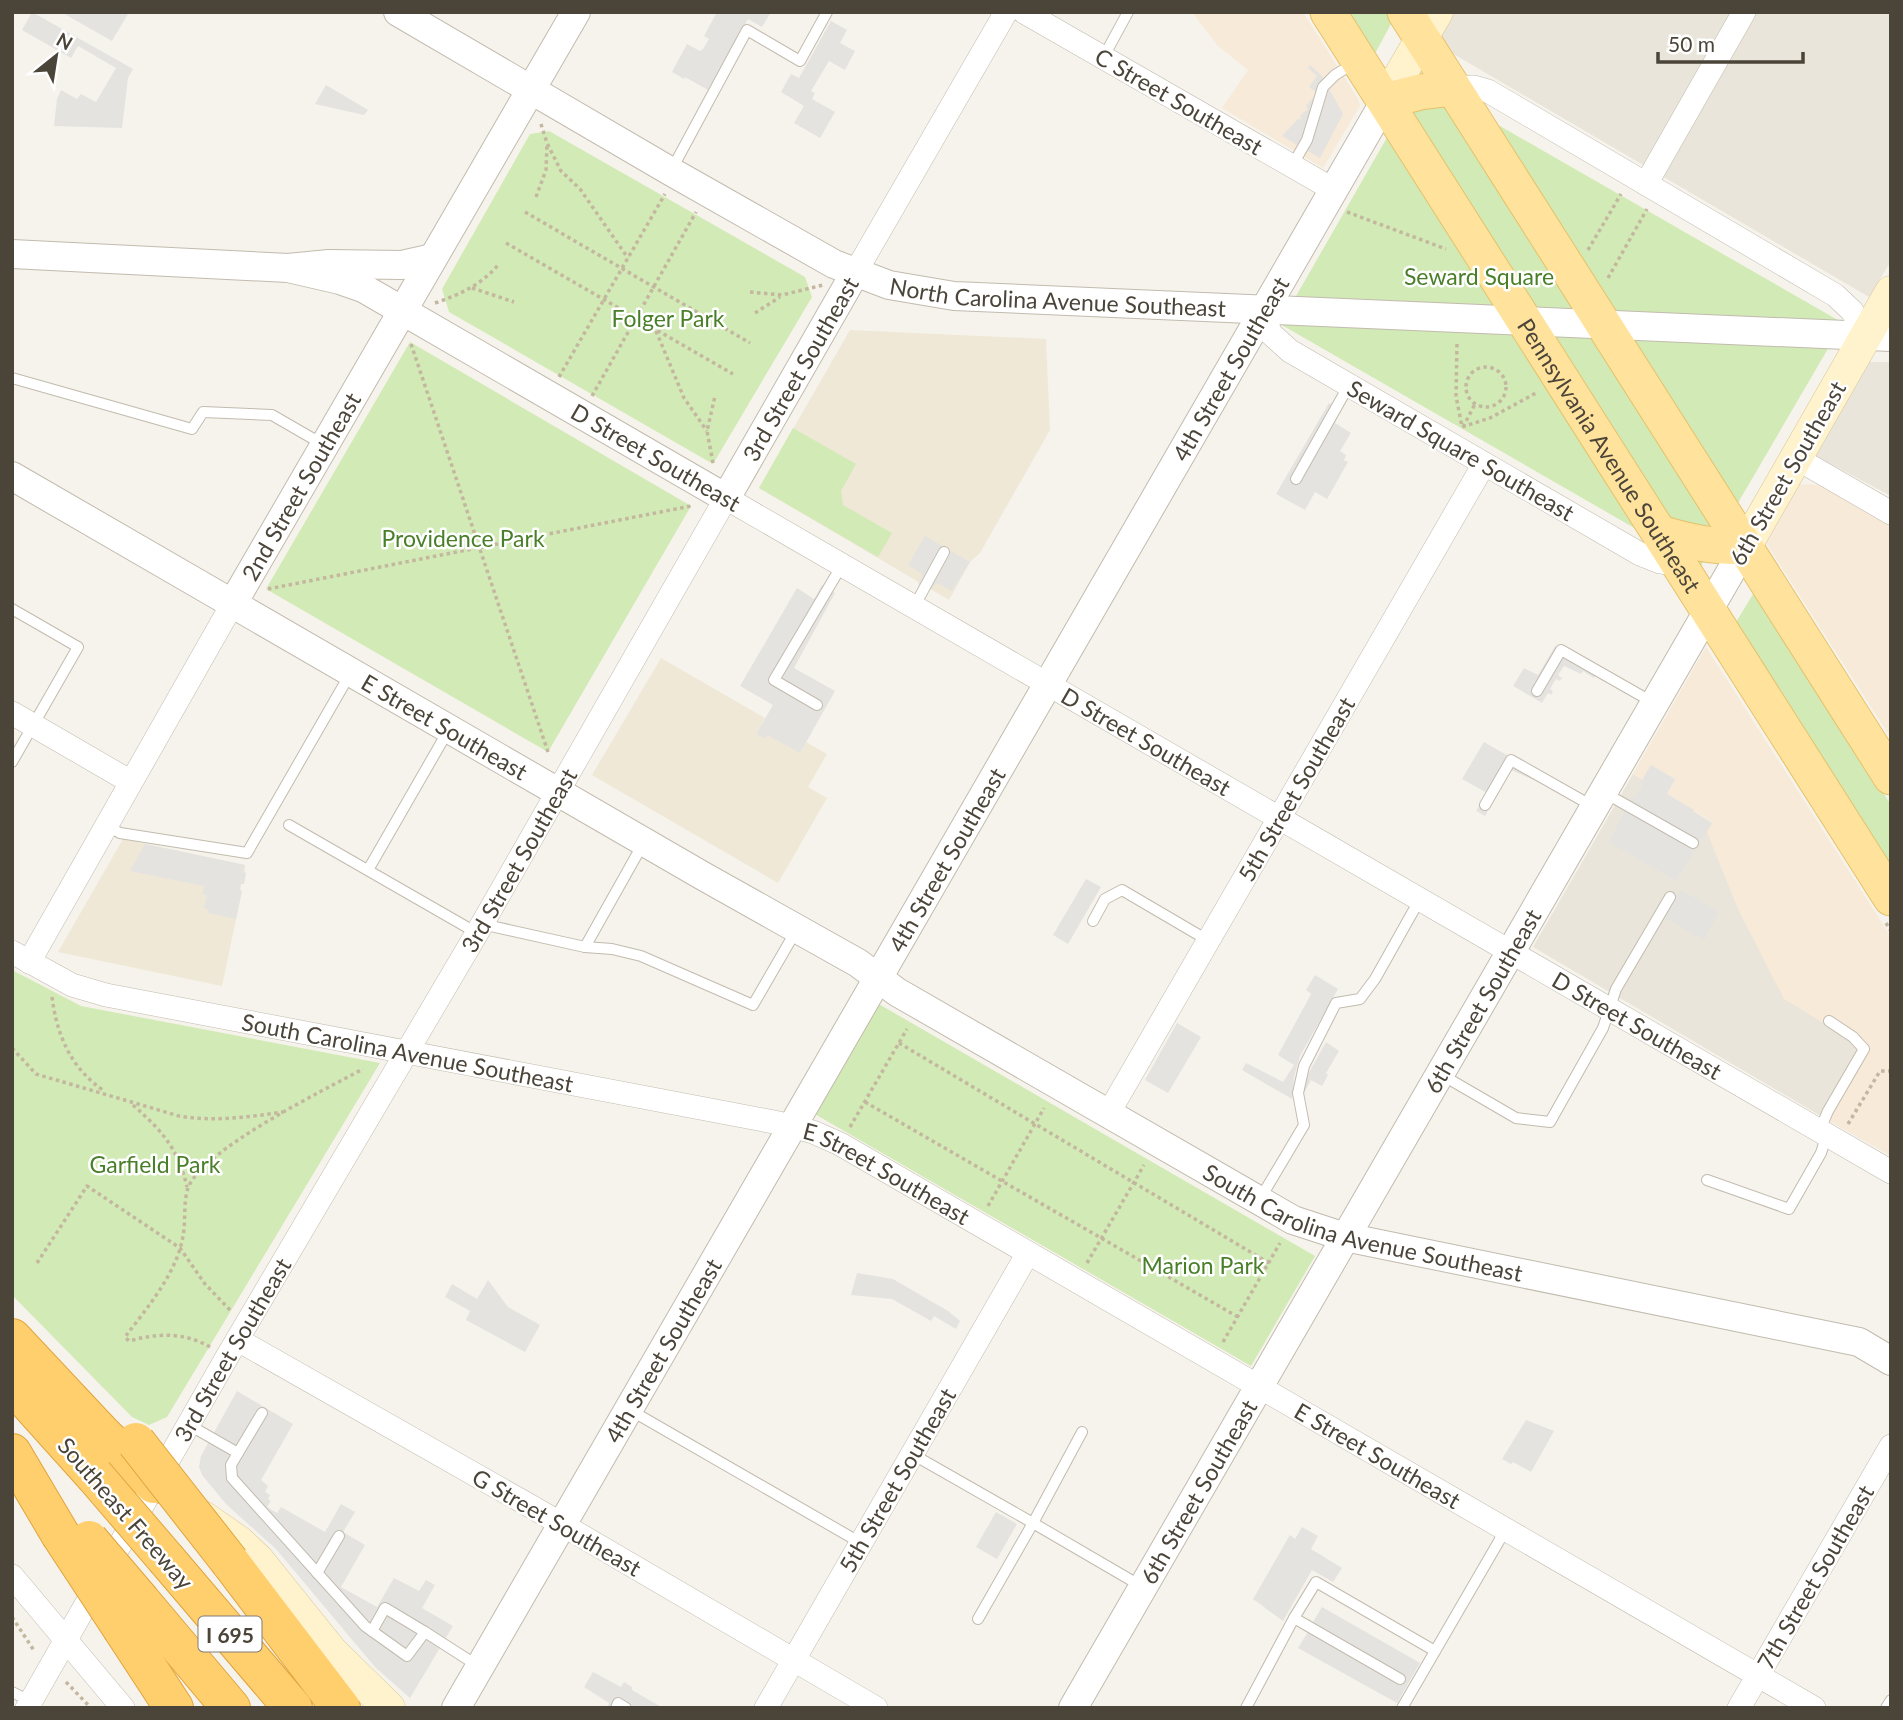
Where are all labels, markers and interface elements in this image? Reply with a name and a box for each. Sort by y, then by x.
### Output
north arrow [21,21,91,91]
scale bar [1658,21,1803,65]
text: N [53,27,77,54]
text: 50 m [1668,31,1715,56]
street label: C Street Southeast [1090,42,1268,161]
park label: Seward Square [1404,262,1554,290]
street label: 3rd Street Southeast [736,271,864,466]
street label: North Carolina Avenue Southeast [888,271,1227,322]
street label: 4th Street Southeast [1166,271,1295,466]
park label: Folger Park [611,304,725,332]
street label: Pennsylvania Avenue Southeast [1512,313,1707,598]
street label: Seward Square Southeast [1343,374,1580,527]
street label: 6th Street Southeast [1723,375,1851,570]
street label: 2nd Street Southeast [235,387,367,585]
street label: D Street Southeast [566,397,746,517]
park label: Providence Park [381,524,545,552]
street label: E Street Southeast [357,668,533,786]
street label: D Street Southeast [1057,681,1237,802]
street label: 5th Street Southeast [1232,691,1360,886]
street label: 4th Street Southeast [882,762,1011,957]
street label: 3rd Street Southeast [455,763,583,957]
street label: 6th Street Southeast [1418,903,1547,1098]
street label: D Street Southeast [1547,965,1727,1085]
street label: South Carolina Avenue Southeast [240,1007,576,1098]
street label: E Street Southeast [800,1116,976,1231]
park label: Garfield Park [90,1150,221,1178]
street label: South Carolina Avenue Southeast [1198,1157,1526,1287]
park label: Marion Park [1141,1251,1265,1279]
street label: 3rd Street Southeast [168,1252,297,1446]
street label: 4th Street Southeast [599,1253,727,1448]
street label: 5th Street Southeast [833,1382,961,1577]
street label: 6th Street Southeast [1134,1394,1263,1589]
street label: E Street Southeast [1290,1396,1466,1515]
street label: Southeast Freeway [52,1431,200,1595]
street label: G Street Southeast [468,1462,647,1582]
street label: 7th Street Southeast [1751,1479,1879,1674]
road number: I 695 [198,1616,262,1652]

